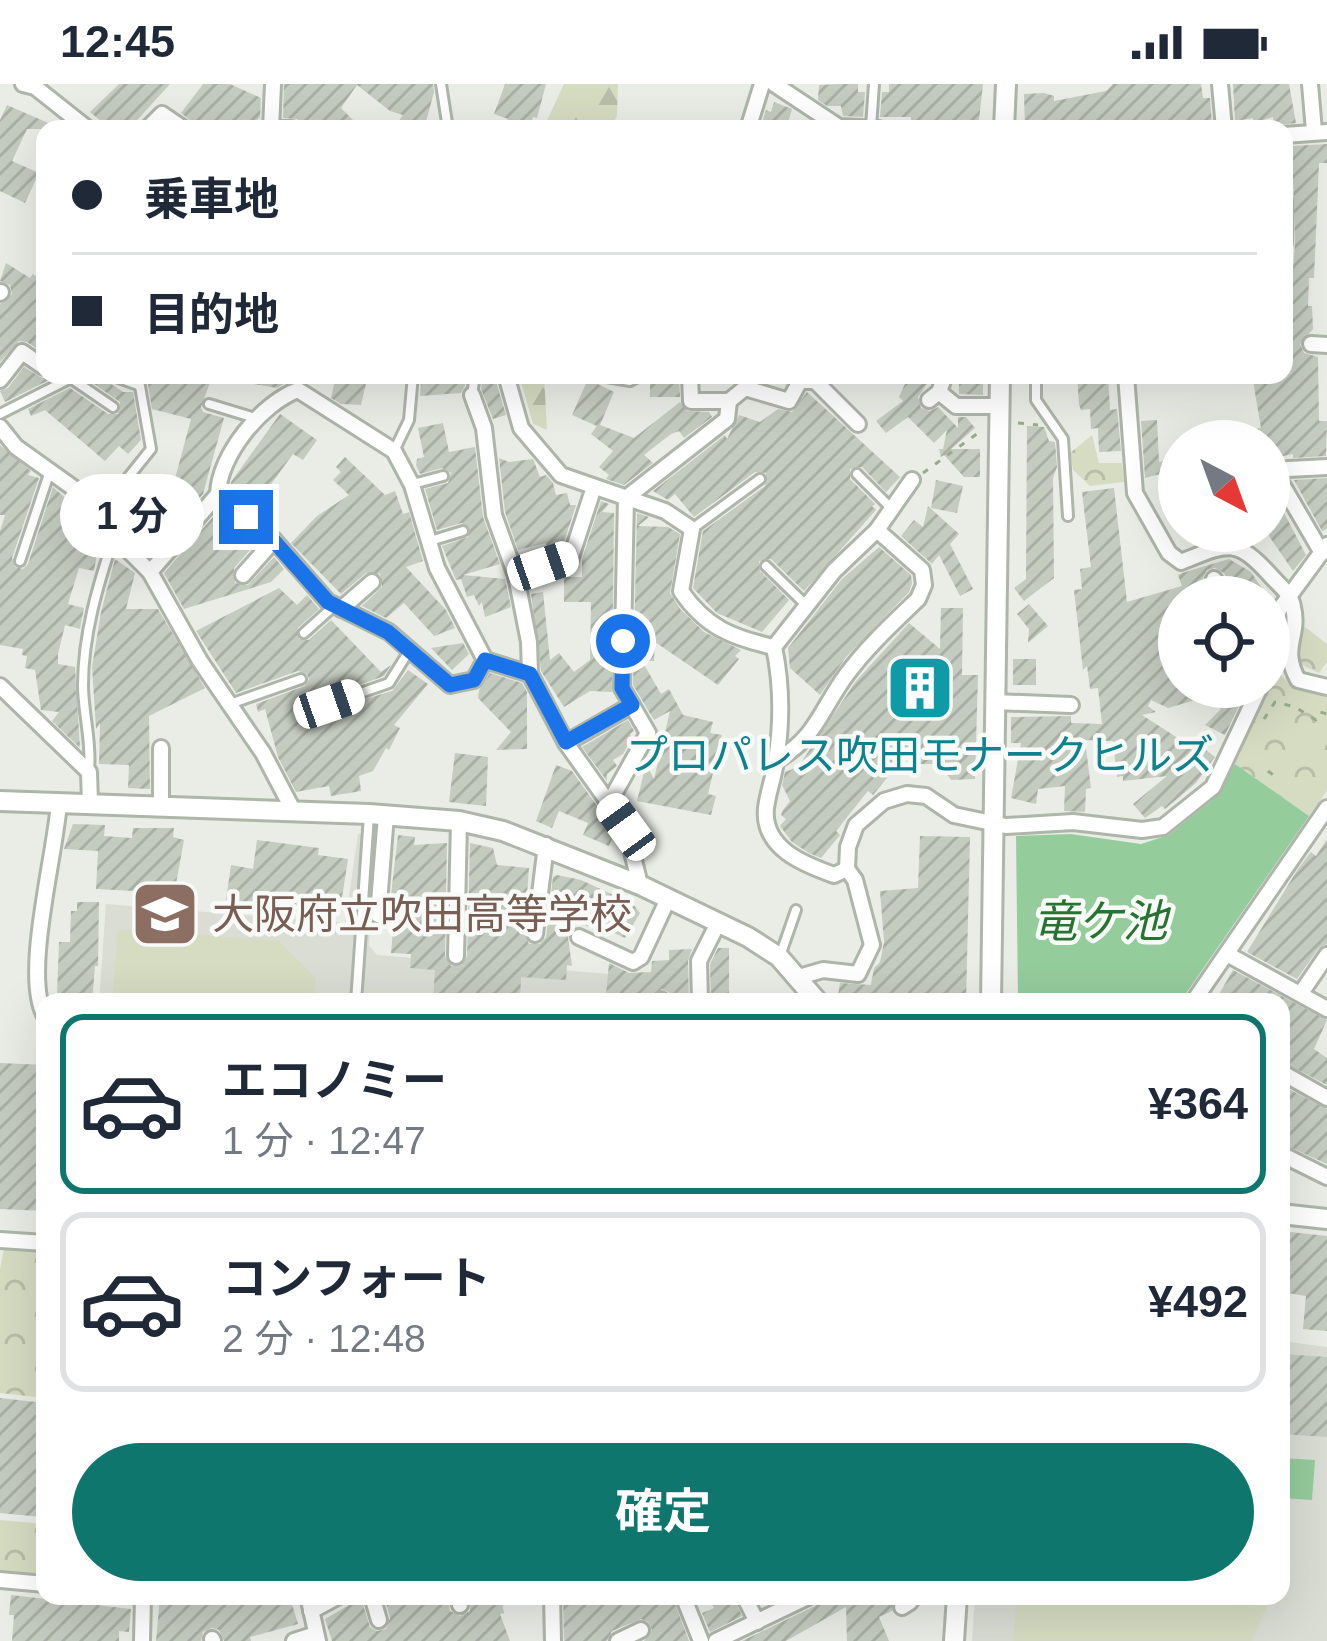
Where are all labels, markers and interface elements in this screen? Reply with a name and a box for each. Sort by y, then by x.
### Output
text: 12:45 [60,16,175,67]
text: 乗車地 [144,174,279,225]
text: 目的地 [144,289,279,340]
north arrow [1158,420,1290,552]
map controls [1158,420,1290,708]
callout: 1 分 [60,475,204,559]
route end [219,490,273,544]
text: 1 分 [96,494,168,537]
car [503,537,583,595]
button: locate [1158,576,1290,708]
route start [596,614,650,668]
building icon: プロパレス吹田モナークヒルズ [885,653,955,723]
car [289,675,369,733]
place label: プロパレス吹田モナークヒルズ [626,732,1214,779]
car [590,787,662,867]
school or university icon: 大阪府立吹田高等学校 [130,879,200,949]
place label: 大阪府立吹田高等学校 [212,891,632,938]
water label: 竜ケ池 [1032,896,1171,947]
icon: car [78,1050,186,1158]
text: エコノミー [222,1055,447,1106]
text: ¥364 [1148,1078,1248,1129]
text: 1 分 · 12:47 [222,1119,426,1162]
icon: car [78,1248,186,1356]
text: コンフォート [222,1253,491,1304]
text: ¥492 [1148,1276,1248,1327]
text: 2 分 · 12:48 [222,1317,426,1360]
button: 確定 [72,1443,1254,1581]

